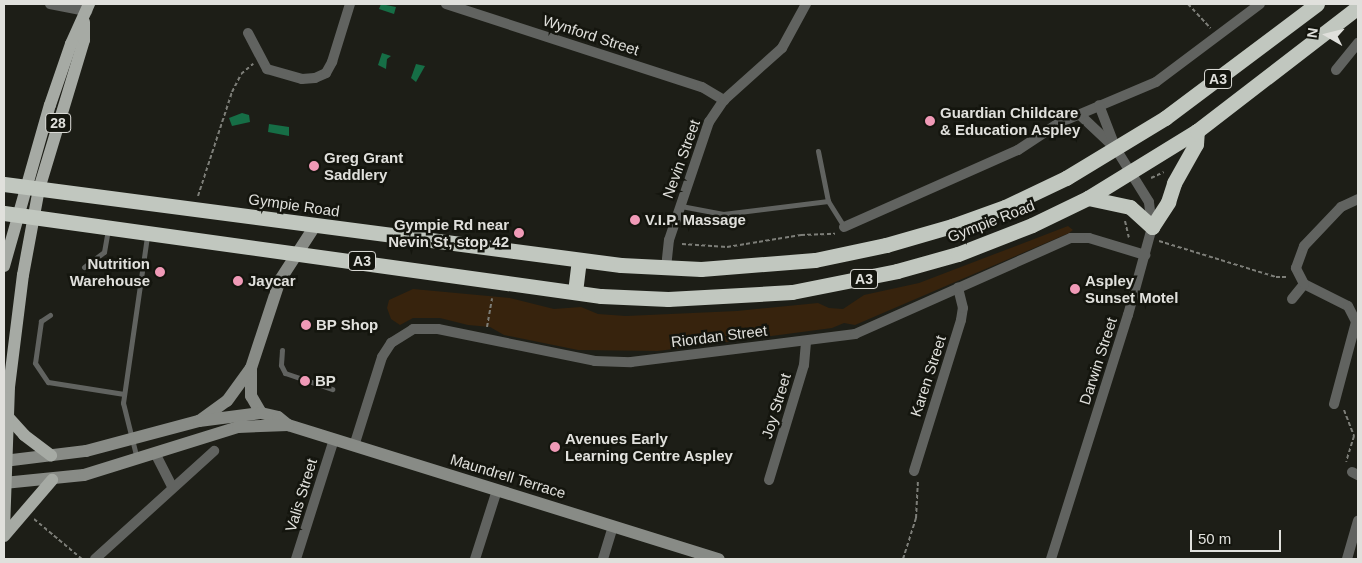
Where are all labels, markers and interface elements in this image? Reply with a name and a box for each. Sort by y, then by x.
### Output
north arrow [1302,10,1352,60]
street label: Wynford Street [541,11,641,59]
text: N [1304,27,1321,39]
road number: A3 [1203,68,1233,90]
place label: Guardian Childcare & Education Aspley [940,103,1081,138]
road number: 28 [44,112,72,134]
marker: Guardian Childcare & Education Aspley [924,115,936,127]
street label: Nevin Street [658,117,704,201]
place label: Greg Grant Saddlery [324,148,403,183]
marker: Greg Grant Saddlery [308,160,320,172]
street label: Gympie Road [247,190,341,220]
street label: Gympie Road [945,196,1037,246]
place label: V.I.P. Massage [645,211,746,229]
marker: V.I.P. Massage [629,214,641,226]
place label: Gympie Rd near Nevin St, stop 42 [388,215,509,250]
marker: Gympie Rd near Nevin St, stop 42 [513,227,525,239]
road number: A3 [347,250,377,272]
place label: Nutrition Warehouse [70,254,150,289]
marker: Nutrition Warehouse [154,266,166,278]
road number: A3 [849,268,879,290]
place label: Aspley Sunset Motel [1085,271,1178,306]
place label: Jaycar [248,272,296,290]
marker: Jaycar [232,275,244,287]
marker: Aspley Sunset Motel [1069,283,1081,295]
street label: Darwin Street [1075,315,1121,407]
place label: BP Shop [316,316,378,334]
marker: BP Shop [300,319,312,331]
street label: Riordan Street [670,321,768,351]
street label: Karen Street [906,333,950,419]
street label: Joy Street [758,371,794,441]
place label: BP [315,372,336,390]
marker: BP [299,375,311,387]
place label: Avenues Early Learning Centre Aspley [565,429,733,464]
marker: Avenues Early Learning Centre Aspley [549,441,561,453]
street label: Maundrell Terrace [448,450,568,502]
street label: Valis Street [281,456,321,534]
scale bar [1192,520,1283,552]
text: 50 m [1198,530,1231,547]

